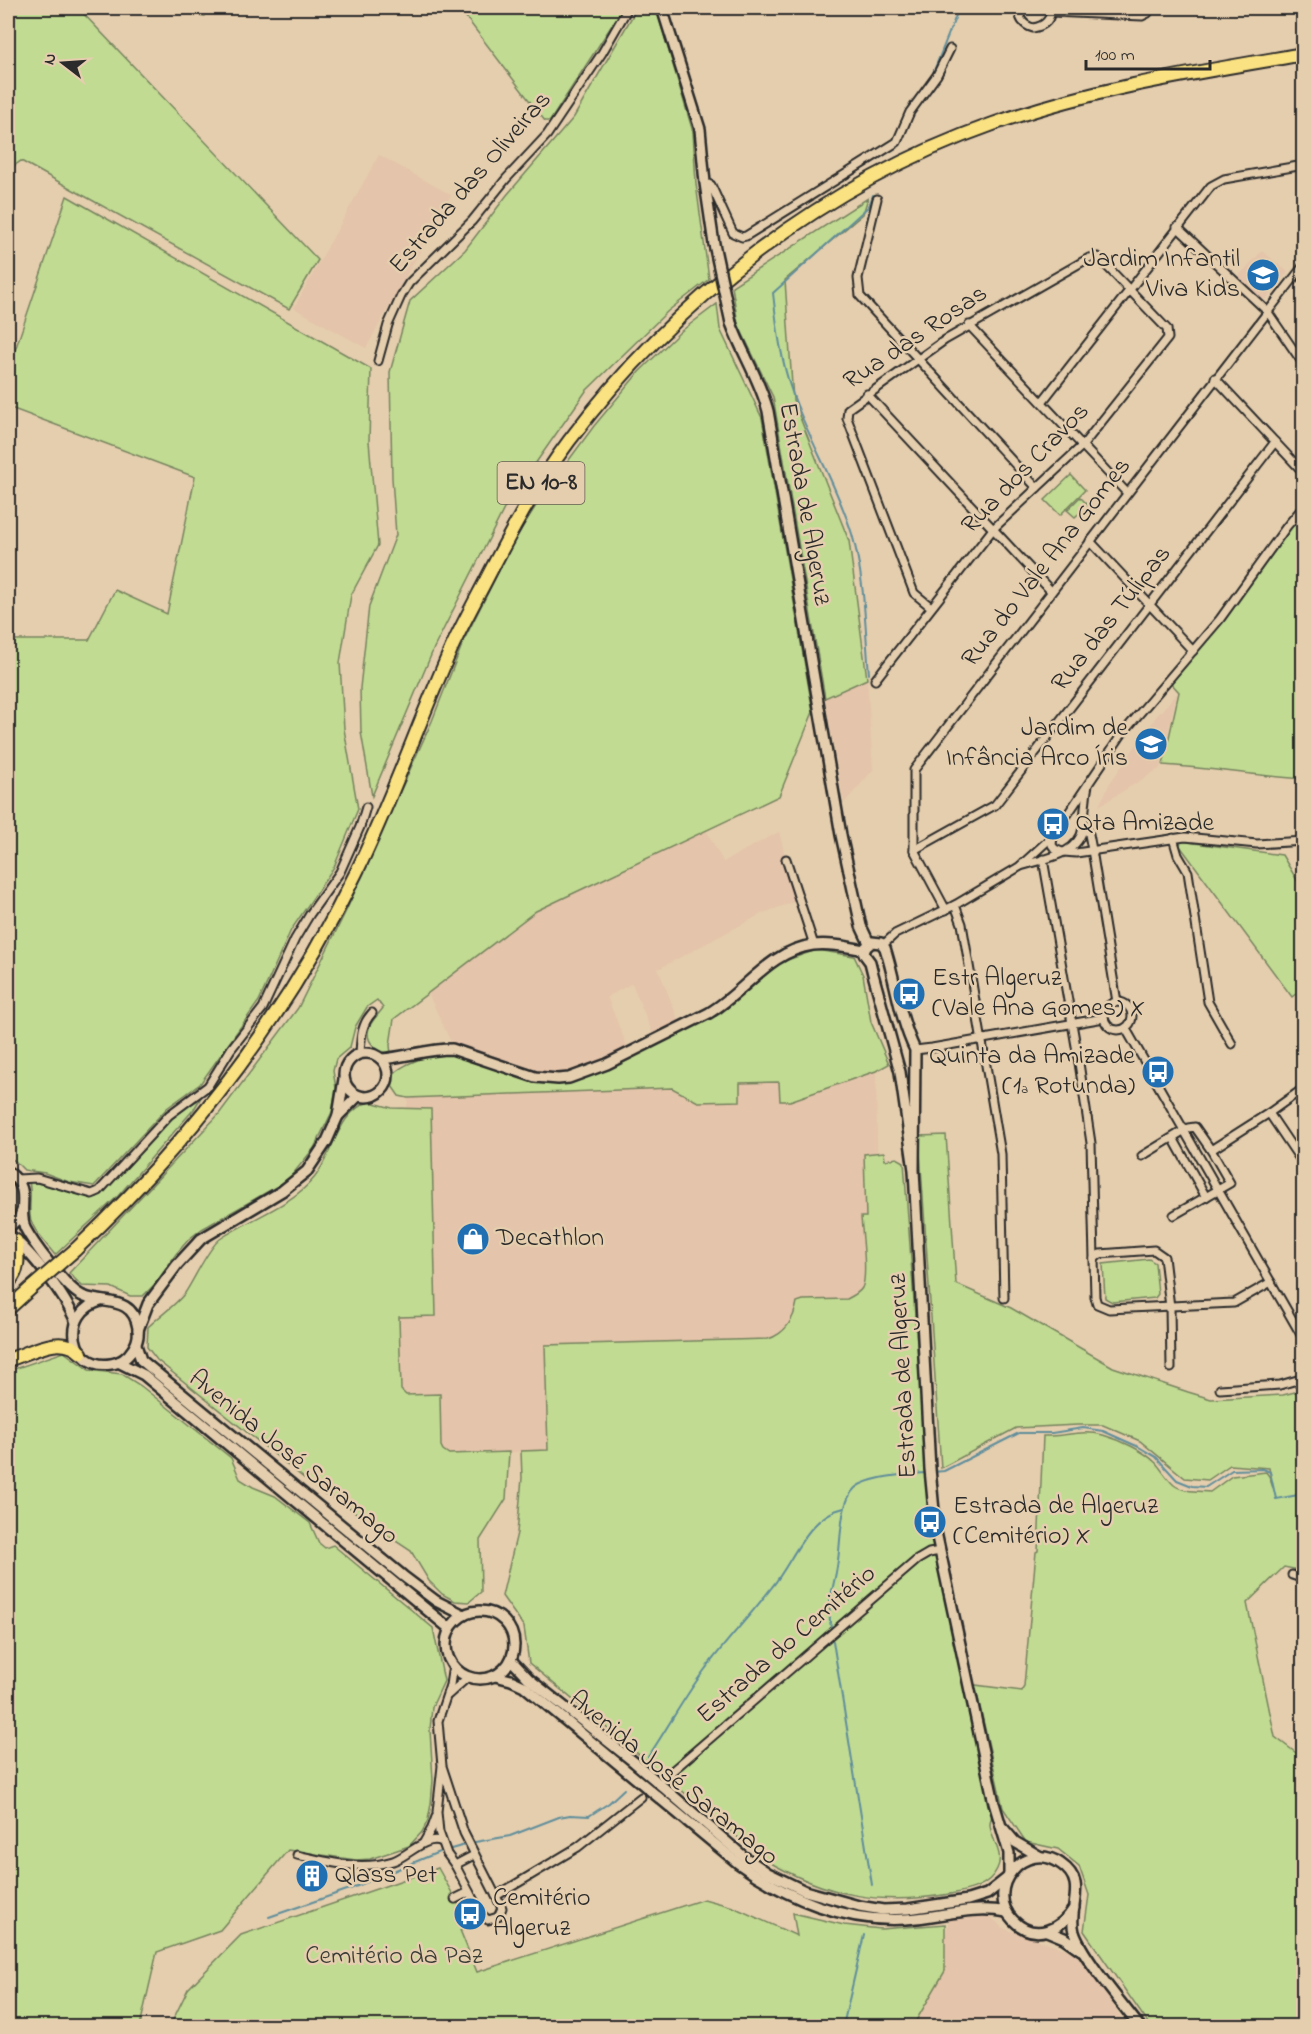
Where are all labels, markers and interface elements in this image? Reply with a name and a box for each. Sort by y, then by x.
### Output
north arrow [33,33,93,93]
scale bar [1086,33,1210,71]
text: 100 m [1095,43,1135,69]
text: N [38,50,64,68]
street label: Estrada das Oliveiras [381,83,561,283]
place label: Jardim Infantil Viva Kids [1084,241,1240,309]
school or university icon: Jardim Infantil Viva Kids [1245,257,1281,293]
street label: Rua das Rosas [836,276,996,400]
street label: Rua dos Cravos [953,394,1099,544]
street label: Estrada de Algeruz [767,400,841,608]
street label: Rua do Vale Ana Gomes [953,450,1141,676]
road number: EN 10-8 [498,462,584,504]
street label: Rua das Túlipas [1043,538,1181,700]
place label: Jardim de Infância Arco Íris [946,710,1128,778]
school or university icon: Jardim de Infância Arco Íris [1133,726,1169,762]
place label: Qta Amizade [1076,805,1214,843]
bus stop icon: Qta Amizade [1035,806,1071,842]
place label: Estr Algeruz (Vale Ana Gomes) X [932,960,1145,1028]
bus stop icon: Estr Algeruz (Vale Ana Gomes) X [891,976,927,1012]
place label: Quinta da Amizade (1ª Rotunda) [929,1038,1135,1106]
bus stop icon: Quinta da Amizade (1ª Rotunda) [1140,1054,1176,1090]
place label: Decathlon [495,1220,604,1258]
shop icon: Decathlon [455,1221,491,1257]
street label: Estrada de Algeruz [880,1272,928,1479]
street label: Avenida José Saramago [180,1361,406,1555]
place label: Estrada de Algeruz (Cemitério) X [953,1488,1158,1556]
bus stop icon: Estrada de Algeruz (Cemitério) X [912,1504,948,1540]
street label: Estrada do Cemitério [689,1556,885,1734]
street label: Avenida José Saramago [560,1682,786,1876]
place label: Qlass Pet [335,1857,437,1895]
building icon: Qlass Pet [294,1858,330,1894]
place label: Cemitério Algeruz [493,1880,590,1948]
bus stop icon: Cemitério Algeruz [452,1896,488,1932]
park label: Cemitério da Paz [305,1938,483,1976]

